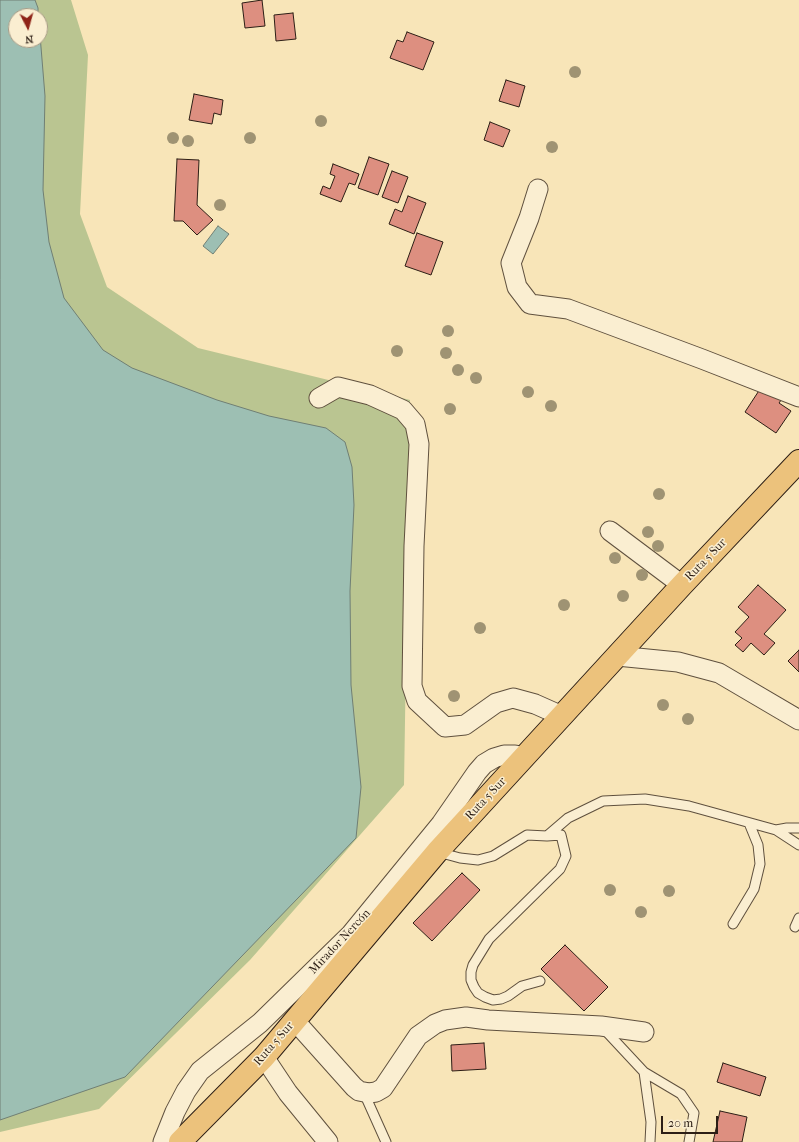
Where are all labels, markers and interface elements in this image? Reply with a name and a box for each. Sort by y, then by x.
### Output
north arrow [8,8,48,48]
text: N [24,33,34,46]
street label: Ruta 5 Sur [682,536,730,584]
street label: Ruta 5 Sur [463,775,509,823]
street label: Mirador Nercón [306,907,374,977]
street label: Ruta 5 Sur [251,1019,297,1069]
scale bar [663,1108,720,1134]
text: 20 m [668,1116,693,1130]

